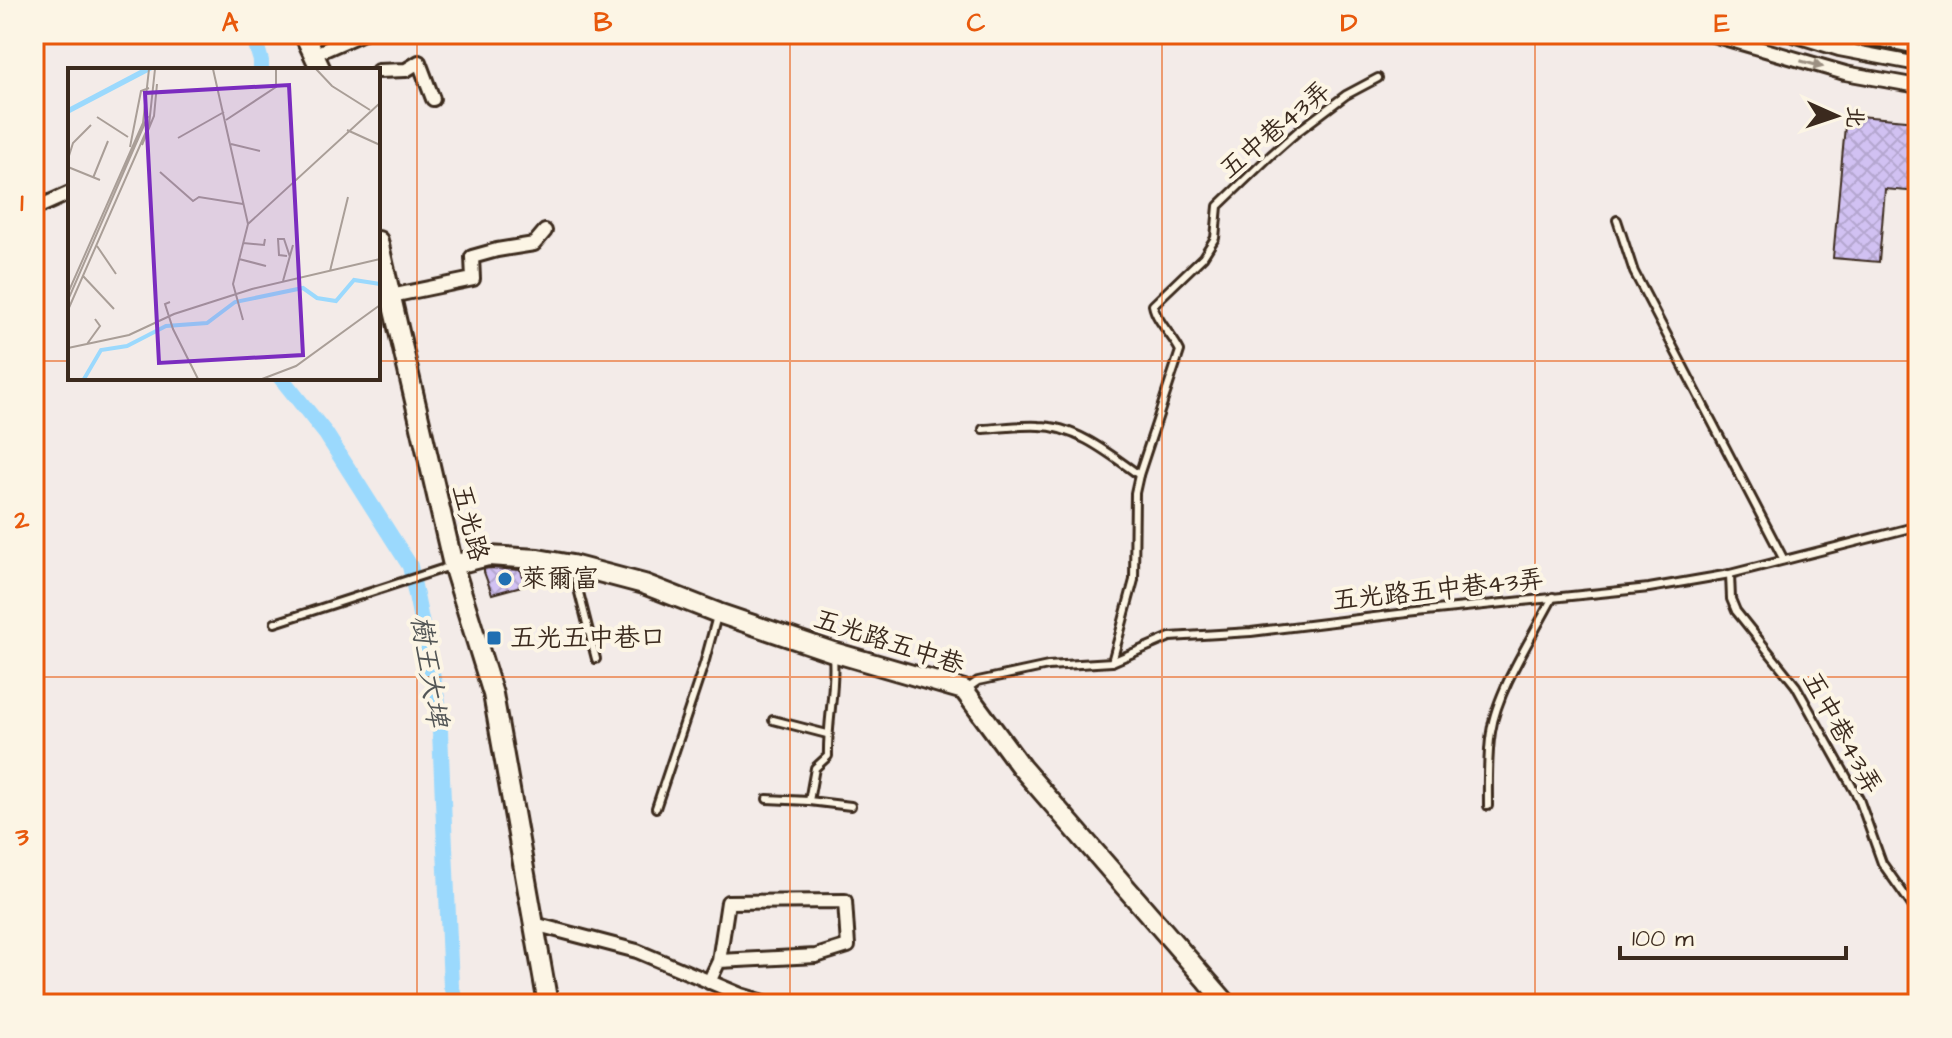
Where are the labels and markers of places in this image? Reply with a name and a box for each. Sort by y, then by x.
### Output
place label: 萊爾富 [521,561,599,597]
marker: 萊爾富 [496,570,514,588]
place label: 五光五中巷口 [510,620,666,656]
marker: 五光五中巷口 [485,629,503,647]

